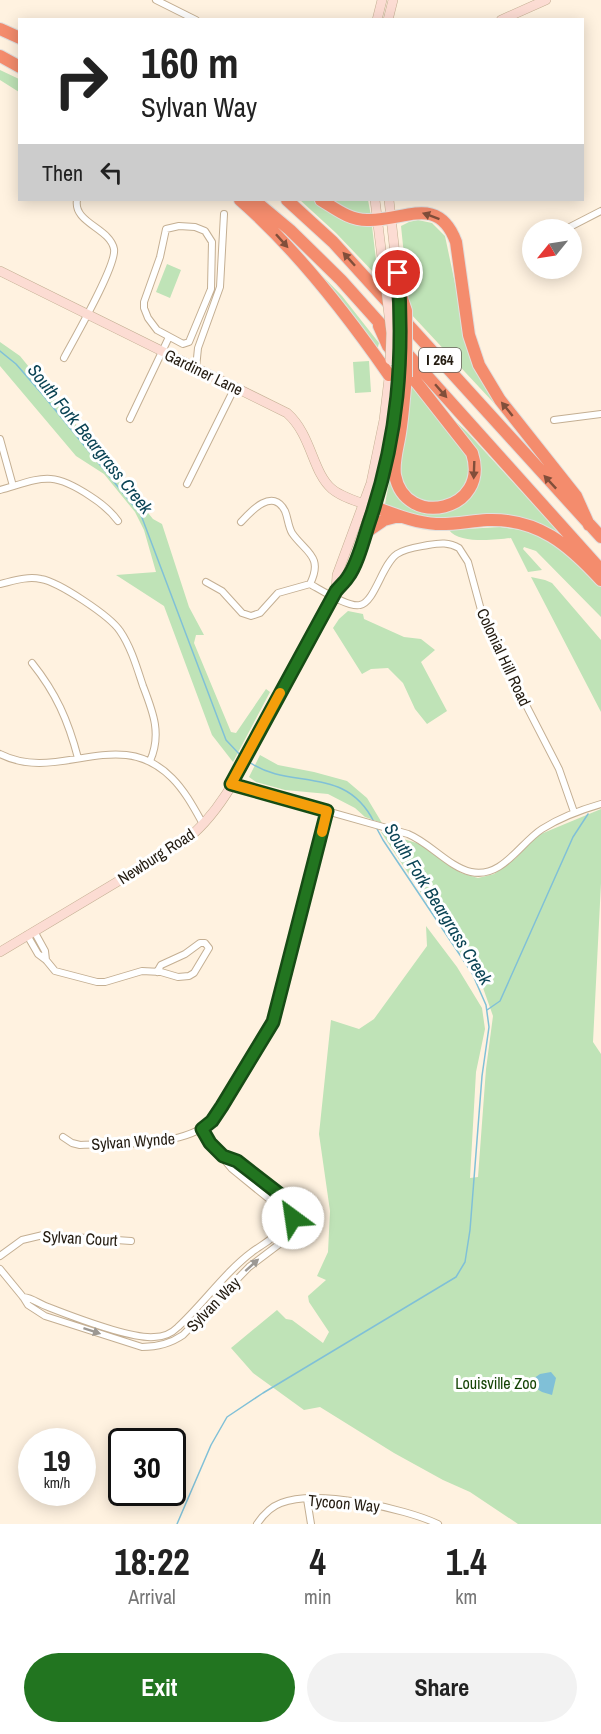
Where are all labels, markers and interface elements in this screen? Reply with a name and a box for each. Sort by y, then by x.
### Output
text: 160 m [141,35,239,91]
icon: right [42,42,120,120]
text: Sylvan Way [141,89,257,125]
icon: left [95,156,128,189]
text: Then [42,158,83,188]
one-way arrow [422,211,440,221]
north arrow [522,219,582,279]
map controls [522,219,582,279]
one-way arrow [275,233,288,249]
pin [372,247,423,298]
one-way arrow [343,252,356,267]
icon: arrive [381,256,414,289]
street label: Gardiner Lane [161,344,247,400]
road number: I 264 [419,348,461,372]
water label: South Fork Beargrass Creek [22,358,159,520]
one-way arrow [434,383,447,398]
one-way arrow [501,401,514,417]
one-way arrow [469,460,479,479]
one-way arrow [543,474,557,489]
street label: Colonial Hill Road [472,604,536,710]
water label: South Fork Beargrass Creek [378,818,499,990]
street label: Newburg Road [113,823,199,889]
street label: Sylvan Wynde [90,1127,176,1155]
position arrow [261,1186,325,1250]
street label: Sylvan Court [42,1225,118,1251]
one-way arrow [245,1258,260,1272]
street label: Sylvan Way [181,1271,245,1336]
one-way arrow [83,1327,101,1336]
park label: Louisville Zoo [455,1372,537,1394]
speed limit sign: 30 [108,1428,186,1506]
text: 19 [43,1440,71,1480]
text: km/h [44,1472,70,1493]
street label: Tycoon Way [307,1489,381,1517]
text: 18:22 [114,1538,190,1586]
text: 4 [309,1538,326,1586]
text: 1.4 [446,1538,487,1586]
text: Arrival [128,1583,176,1610]
text: min [304,1583,331,1610]
text: km [455,1583,477,1610]
button: Exit [24,1653,295,1722]
button: Share [307,1653,577,1722]

